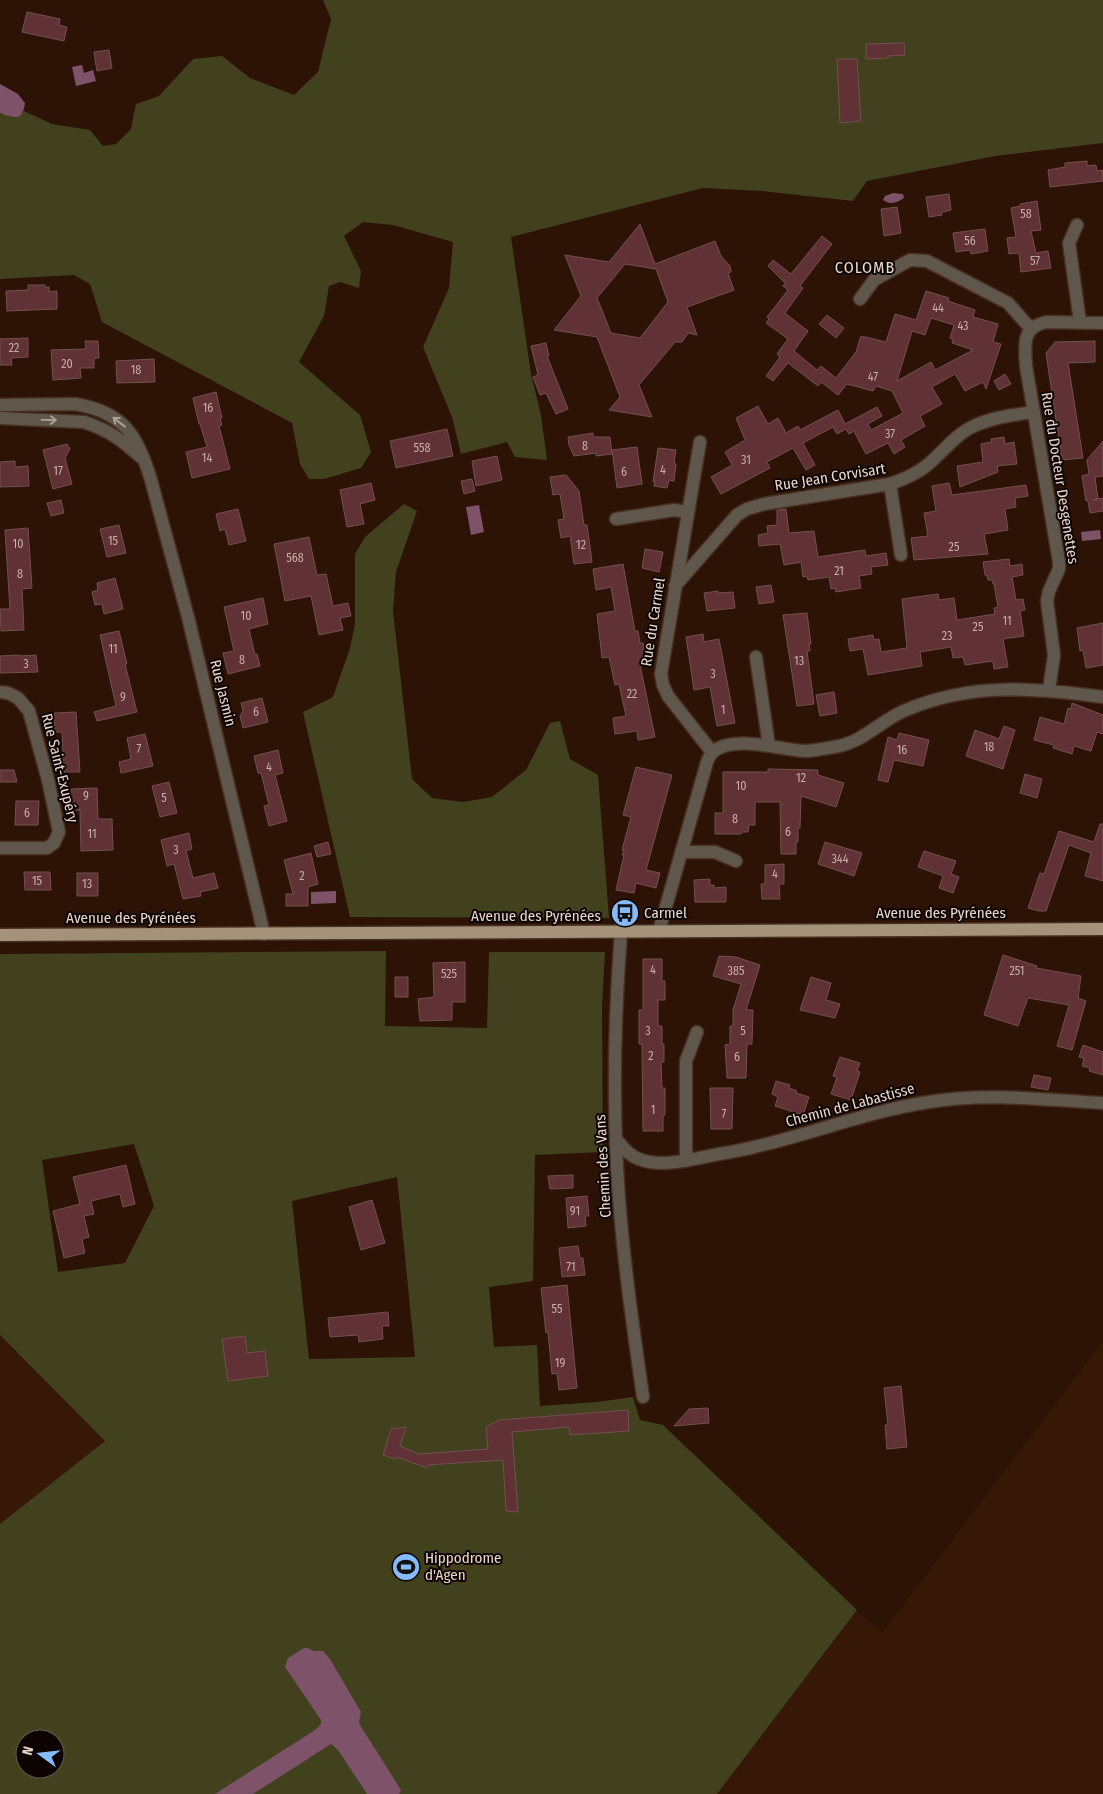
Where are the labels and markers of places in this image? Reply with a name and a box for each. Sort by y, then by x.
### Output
bus stop icon: Carmel [610,898,640,928]
place label: Carmel [644,904,687,922]
place label: Hippodrome d'Agen [425,1549,501,1584]
sports icon: Hippodrome d'Agen [391,1552,421,1582]

